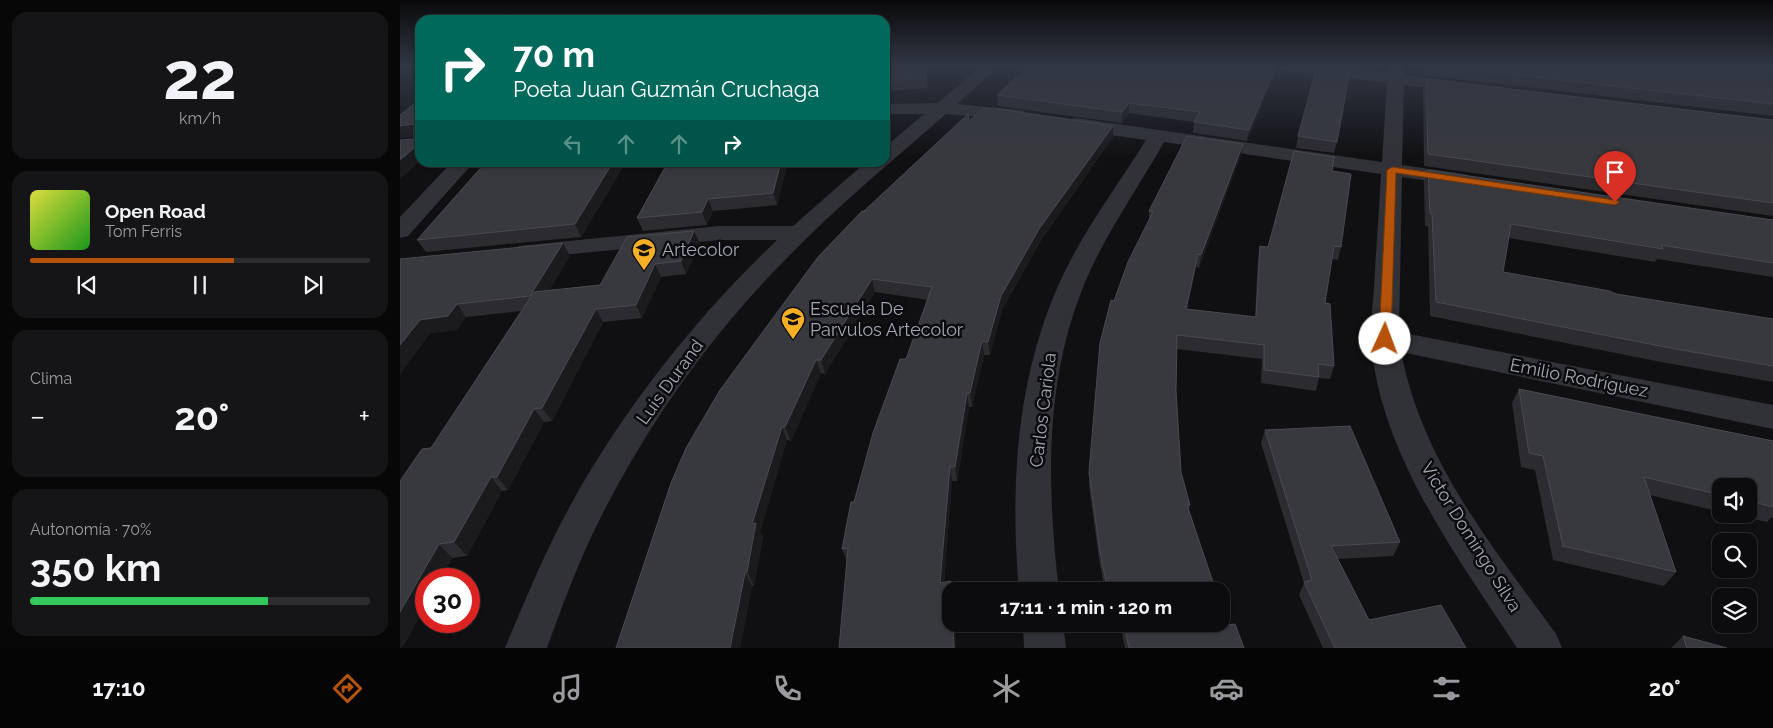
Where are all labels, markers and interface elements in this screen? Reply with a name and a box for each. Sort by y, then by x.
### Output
text: 70 m [513,34,595,75]
icon: right [430,35,495,100]
text: 22 [163,38,237,114]
text: Poeta Juan Guzmán Cruchaga [513,76,819,102]
text: km/h [179,109,221,128]
icon: left [559,130,587,158]
icon: ahead [612,130,640,158]
icon: ahead [665,130,693,158]
icon: right [718,130,746,158]
pin [1594,151,1636,202]
icon: arrive [1601,158,1629,186]
text: Open Road [105,200,206,222]
text: Tom Ferris [105,222,182,241]
school or university icon: Artecolor [631,237,657,271]
place label: Artecolor [662,239,740,260]
icon: previous [73,271,101,299]
icon: pause [186,271,214,299]
icon: next [299,271,327,299]
place label: Escuela De Parvulos Artecolor [810,298,964,340]
school or university icon: Escuela De Parvulos Artecolor [780,306,806,340]
position arrow [1358,312,1410,364]
street label: Luis Durand [632,335,707,428]
street label: Carlos Cariola [1025,351,1060,468]
street label: Emilio Rodríguez [1508,354,1650,401]
text: Clima [30,369,72,388]
text: 20° [174,394,229,439]
text: − [30,400,45,433]
text: + [358,400,370,433]
street label: Víctor Domingo Silva [1417,458,1526,616]
map controls [1712,478,1757,633]
button: sound [1712,478,1757,523]
text: Autonomía · 70% [30,520,152,539]
button: search [1712,533,1757,578]
text: 350 km [30,545,161,590]
speed limit sign: 30 [415,568,480,633]
button: layers [1712,588,1757,633]
text: 17:11 · 1 min · 120 m [1000,596,1172,618]
icon: directions [330,671,365,706]
icon: music [550,671,585,706]
icon: phone [770,671,805,706]
icon: climate [989,671,1024,706]
icon: car [1209,671,1244,706]
icon: filters [1429,671,1464,706]
text: 17:10 [92,675,145,701]
text: 20° [1649,675,1681,701]

